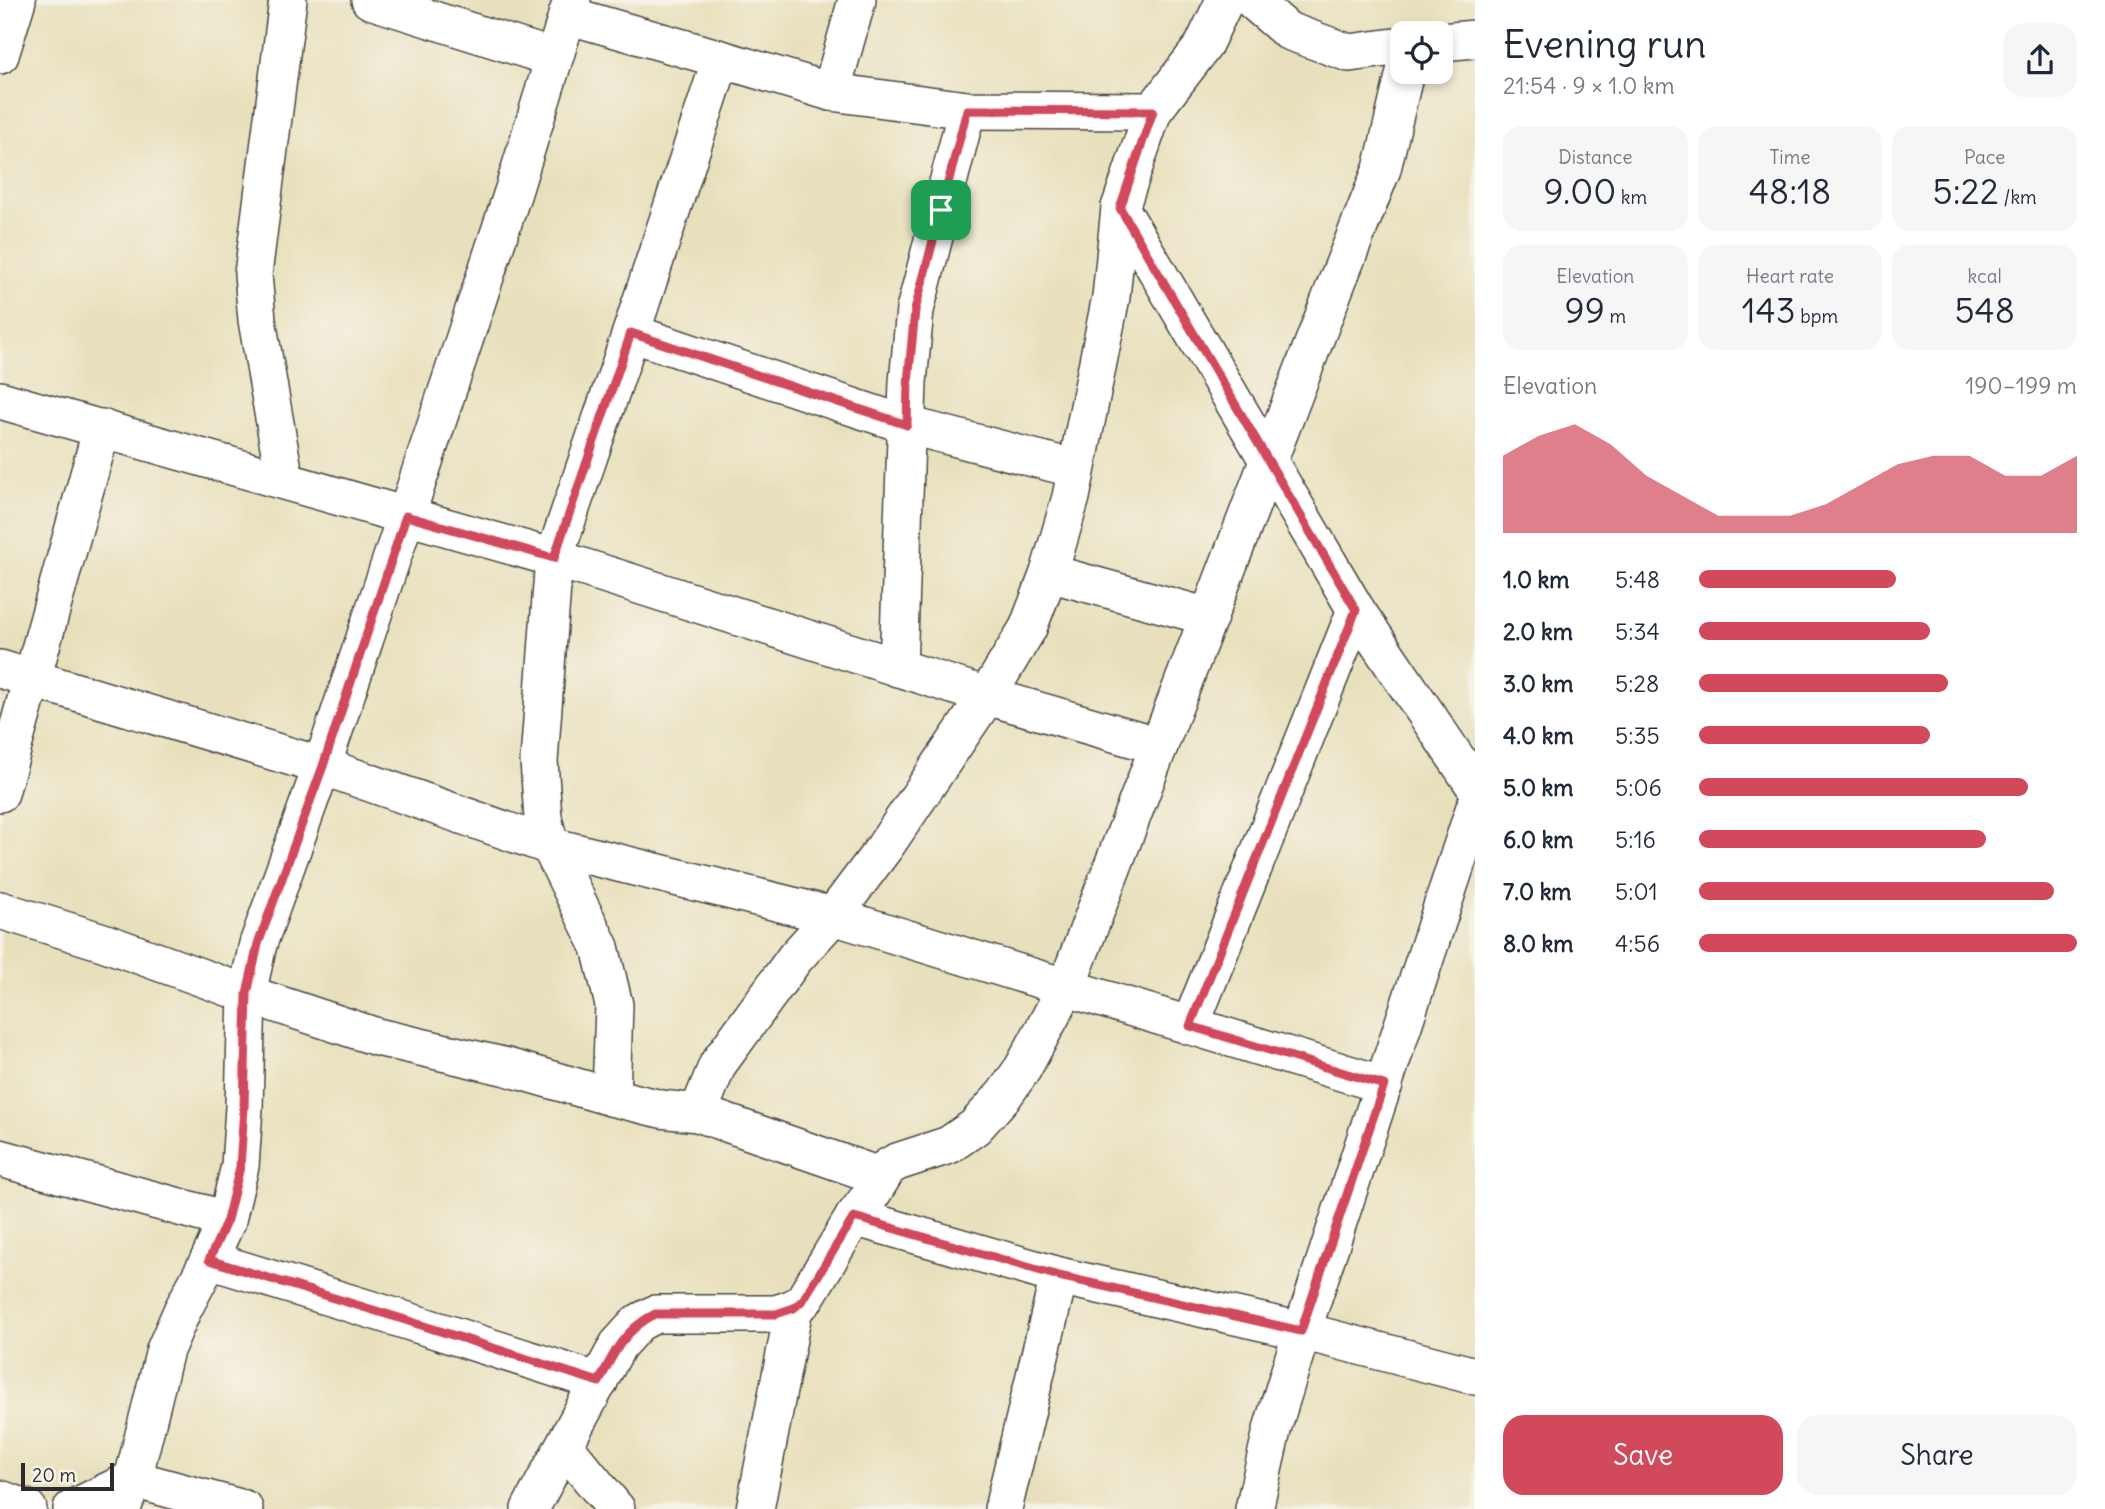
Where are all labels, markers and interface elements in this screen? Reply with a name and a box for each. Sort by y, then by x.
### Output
map controls [1390,21,1453,84]
button: locate [1390,21,1453,84]
text: Evening run [1503,21,1706,68]
button: share [2003,23,2077,97]
text: 21:54 · 9 × 1.0 km [1503,71,1675,100]
text: Distance [1558,145,1632,169]
text: Time [1769,145,1811,169]
text: Pace [1964,145,2005,169]
text: 9.00 [1544,169,1616,213]
text: 48:18 [1749,169,1831,213]
text: 5:22 [1933,169,1999,213]
pin [911,180,971,240]
text: km [1616,185,1647,209]
text: /km [1999,185,2037,209]
icon: arrive [922,191,960,229]
text: Elevation [1556,264,1634,288]
text: Heart rate [1746,264,1834,288]
text: kcal [1968,264,2002,288]
text: 99 [1565,288,1605,332]
text: 143 [1742,288,1796,332]
text: 548 [1954,288,2015,332]
text: m [1605,304,1626,328]
text: bpm [1796,304,1838,328]
text: Elevation [1503,371,1597,400]
text: 190–199 m [1965,371,2077,400]
text: 1.0 km [1503,565,1569,594]
text: 5:48 [1615,565,1660,594]
text: 2.0 km [1503,617,1573,646]
text: 5:34 [1615,617,1660,646]
text: 3.0 km [1503,669,1573,698]
text: 5:28 [1615,669,1659,698]
text: 4.0 km [1503,721,1574,750]
text: 5:35 [1615,721,1660,750]
text: 5.0 km [1503,773,1574,802]
text: 5:06 [1615,773,1662,802]
text: 6.0 km [1503,825,1574,854]
text: 5:16 [1615,825,1656,854]
text: 7.0 km [1503,877,1572,906]
text: 5:01 [1615,877,1658,906]
text: 8.0 km [1503,929,1574,958]
text: 4:56 [1615,929,1660,958]
button: Save [1503,1415,1783,1495]
button: Share [1797,1415,2077,1495]
scale bar [21,1460,114,1492]
text: 20 m [32,1463,76,1487]

